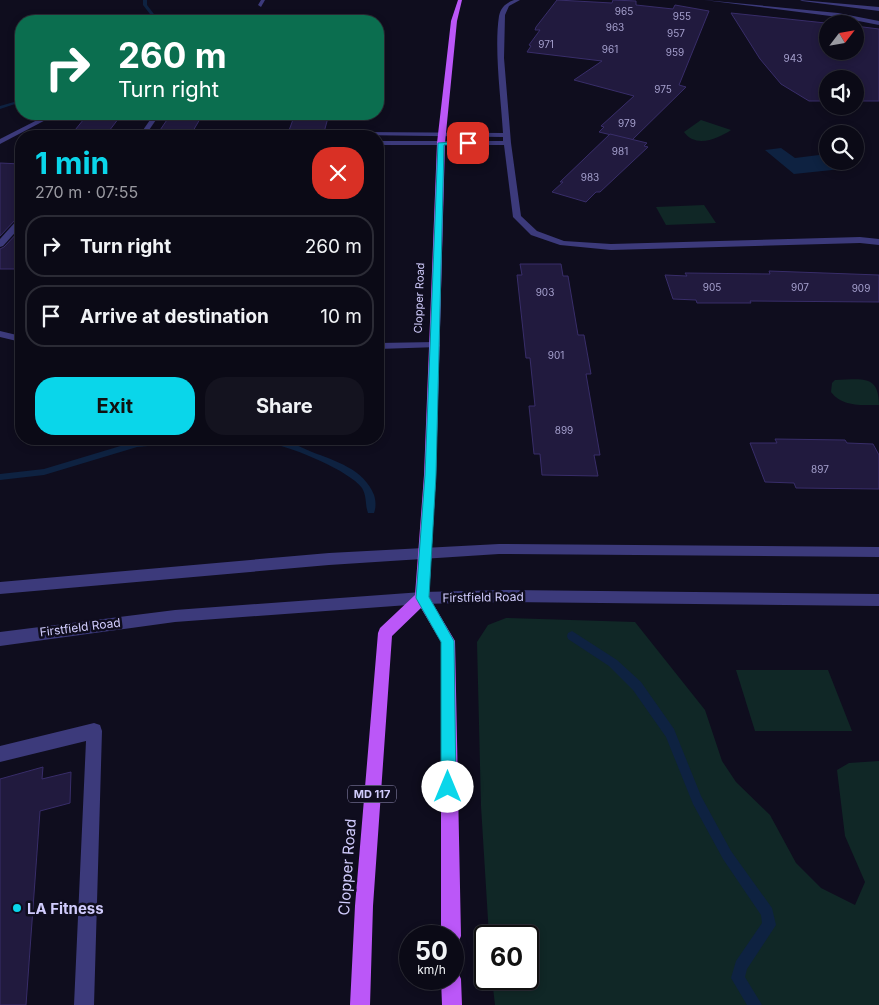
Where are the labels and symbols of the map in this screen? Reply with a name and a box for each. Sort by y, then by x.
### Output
house number: 965 [615,5,633,17]
house number: 955 [673,10,691,22]
north arrow [819,15,864,60]
house number: 963 [606,21,624,33]
house number: 957 [667,27,685,39]
house number: 971 [538,38,554,50]
house number: 961 [602,43,618,55]
house number: 959 [666,46,684,58]
house number: 943 [784,52,802,64]
house number: 975 [654,83,672,95]
house number: 979 [618,117,636,129]
pin [447,122,489,164]
house number: 981 [612,145,628,157]
house number: 983 [581,171,599,183]
street label: Clopper Road [411,262,427,334]
house number: 905 [703,281,721,293]
house number: 907 [791,281,809,293]
house number: 909 [852,282,870,294]
house number: 903 [536,286,554,298]
house number: 901 [548,349,564,361]
house number: 899 [555,424,573,436]
house number: 897 [811,463,829,475]
street label: Firstfield Road [442,589,524,605]
street label: Firstfield Road [39,615,121,639]
position arrow [421,760,473,812]
road number: MD 117 [348,786,396,802]
street label: Clopper Road [334,818,360,916]
place label: LA Fitness [27,899,104,918]
marker: LA Fitness [11,902,23,914]
speed limit sign: 60 [474,925,539,990]

